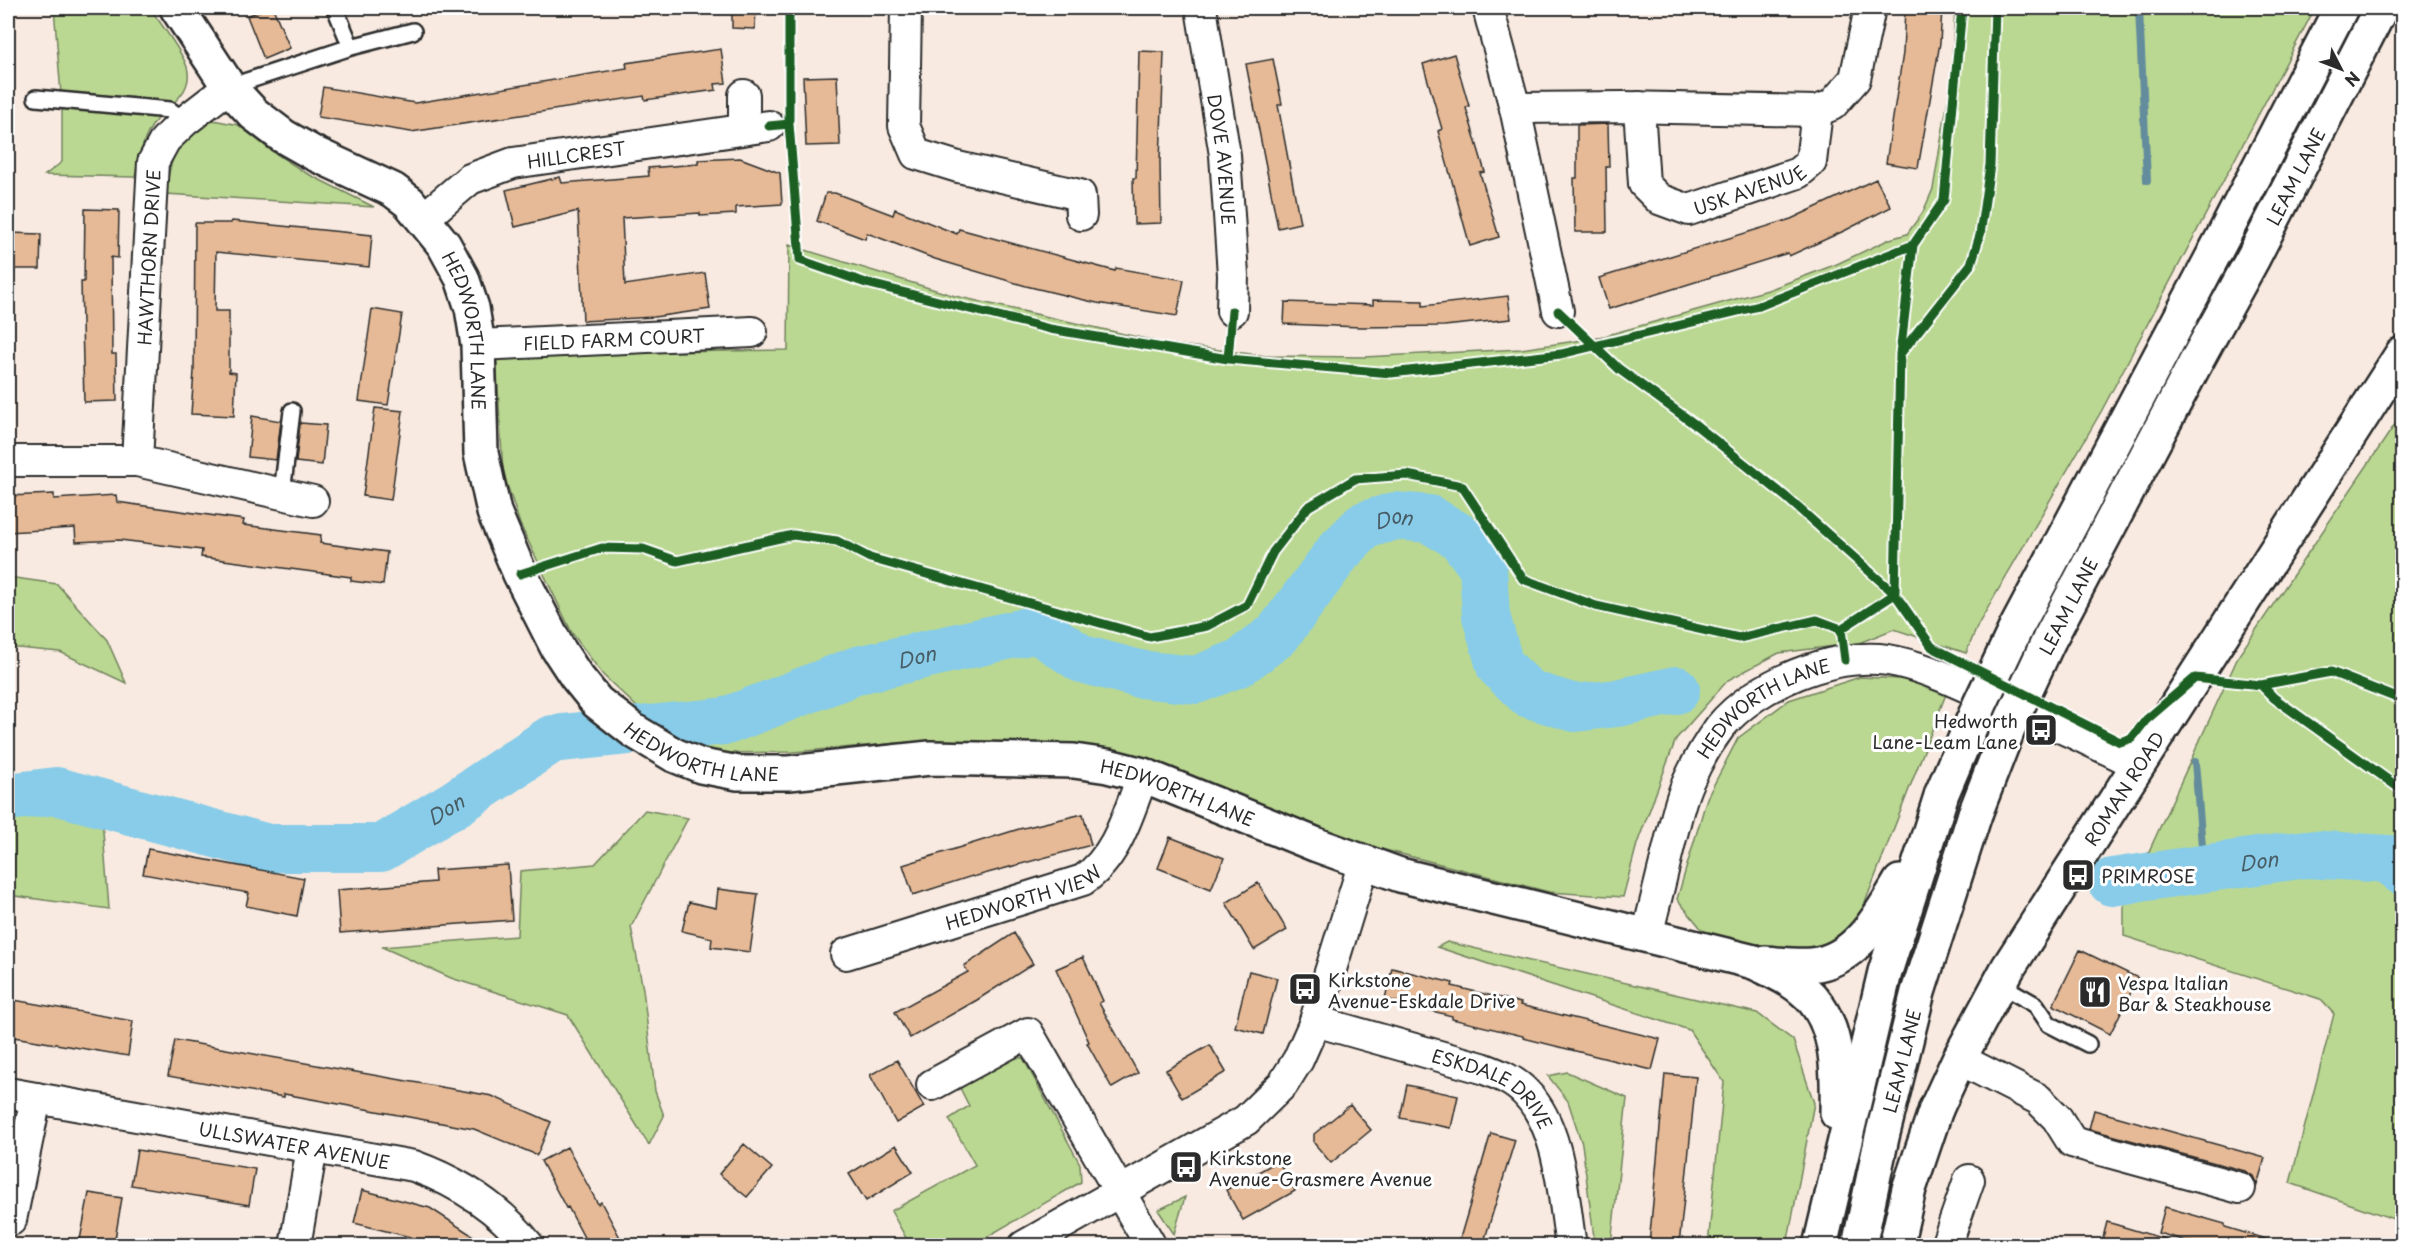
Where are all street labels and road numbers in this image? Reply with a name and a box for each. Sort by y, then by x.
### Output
street label: DOVE AVENUE [1202,92,1243,226]
street label: LEAM LANE [2259,123,2331,230]
street label: HILLCREST [525,133,628,174]
street label: USK AVENUE [1690,158,1812,221]
street label: HAWTHORN DRIVE [130,168,166,346]
street label: HEDWORTH LANE [436,246,493,410]
street label: FIELD FARM COURT [522,321,706,356]
street label: LEAM LANE [2032,552,2104,660]
street label: HEDWORTH LANE [1689,651,1833,763]
street label: HEDWORTH LANE [619,715,779,787]
street label: ROMAN ROAD [2077,726,2170,851]
street label: HEDWORTH LANE [1099,752,1259,832]
street label: HEDWORTH VIEW [942,857,1107,936]
street label: LEAM LANE [1875,1006,1927,1116]
street label: ESKDALE DRIVE [1429,1041,1560,1133]
street label: ULLSWATER AVENUE [197,1114,392,1175]

